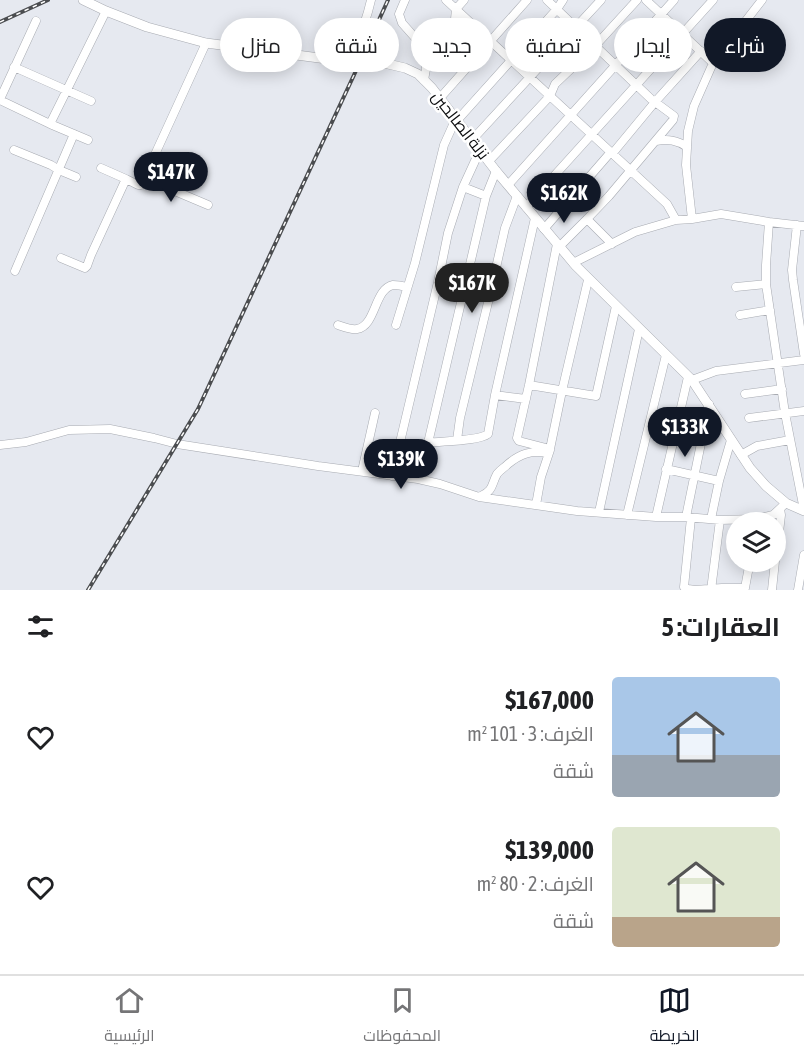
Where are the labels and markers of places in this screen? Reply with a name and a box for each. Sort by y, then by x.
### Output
pin: $147K [129,152,213,203]
pin: $162K [522,173,606,224]
pin: $167K [430,263,514,314]
pin: $133K [643,407,727,458]
pin: $139K [359,439,443,490]

